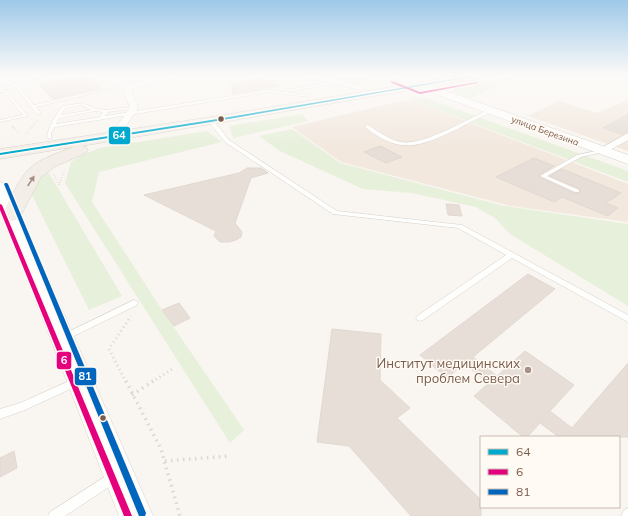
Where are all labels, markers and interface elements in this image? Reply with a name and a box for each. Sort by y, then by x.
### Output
street label: улица Березина [510,113,580,149]
unlabelled marker [216,114,226,124]
line badge: 64 [108,126,131,145]
text: 64 [112,128,126,142]
one-way arrow [27,175,34,187]
line badge: 6 [56,351,72,370]
text: 6 [61,353,68,367]
place label: Институт медицинских проблем Севера [377,355,520,386]
marker: Институт медицинских проблем Севера [523,365,533,375]
line badge: 81 [74,367,97,386]
text: 81 [78,369,92,383]
unlabelled marker [98,413,108,423]
legend [480,436,620,508]
text: 64 [516,444,530,459]
text: 6 [516,464,523,479]
text: 81 [516,484,530,499]

